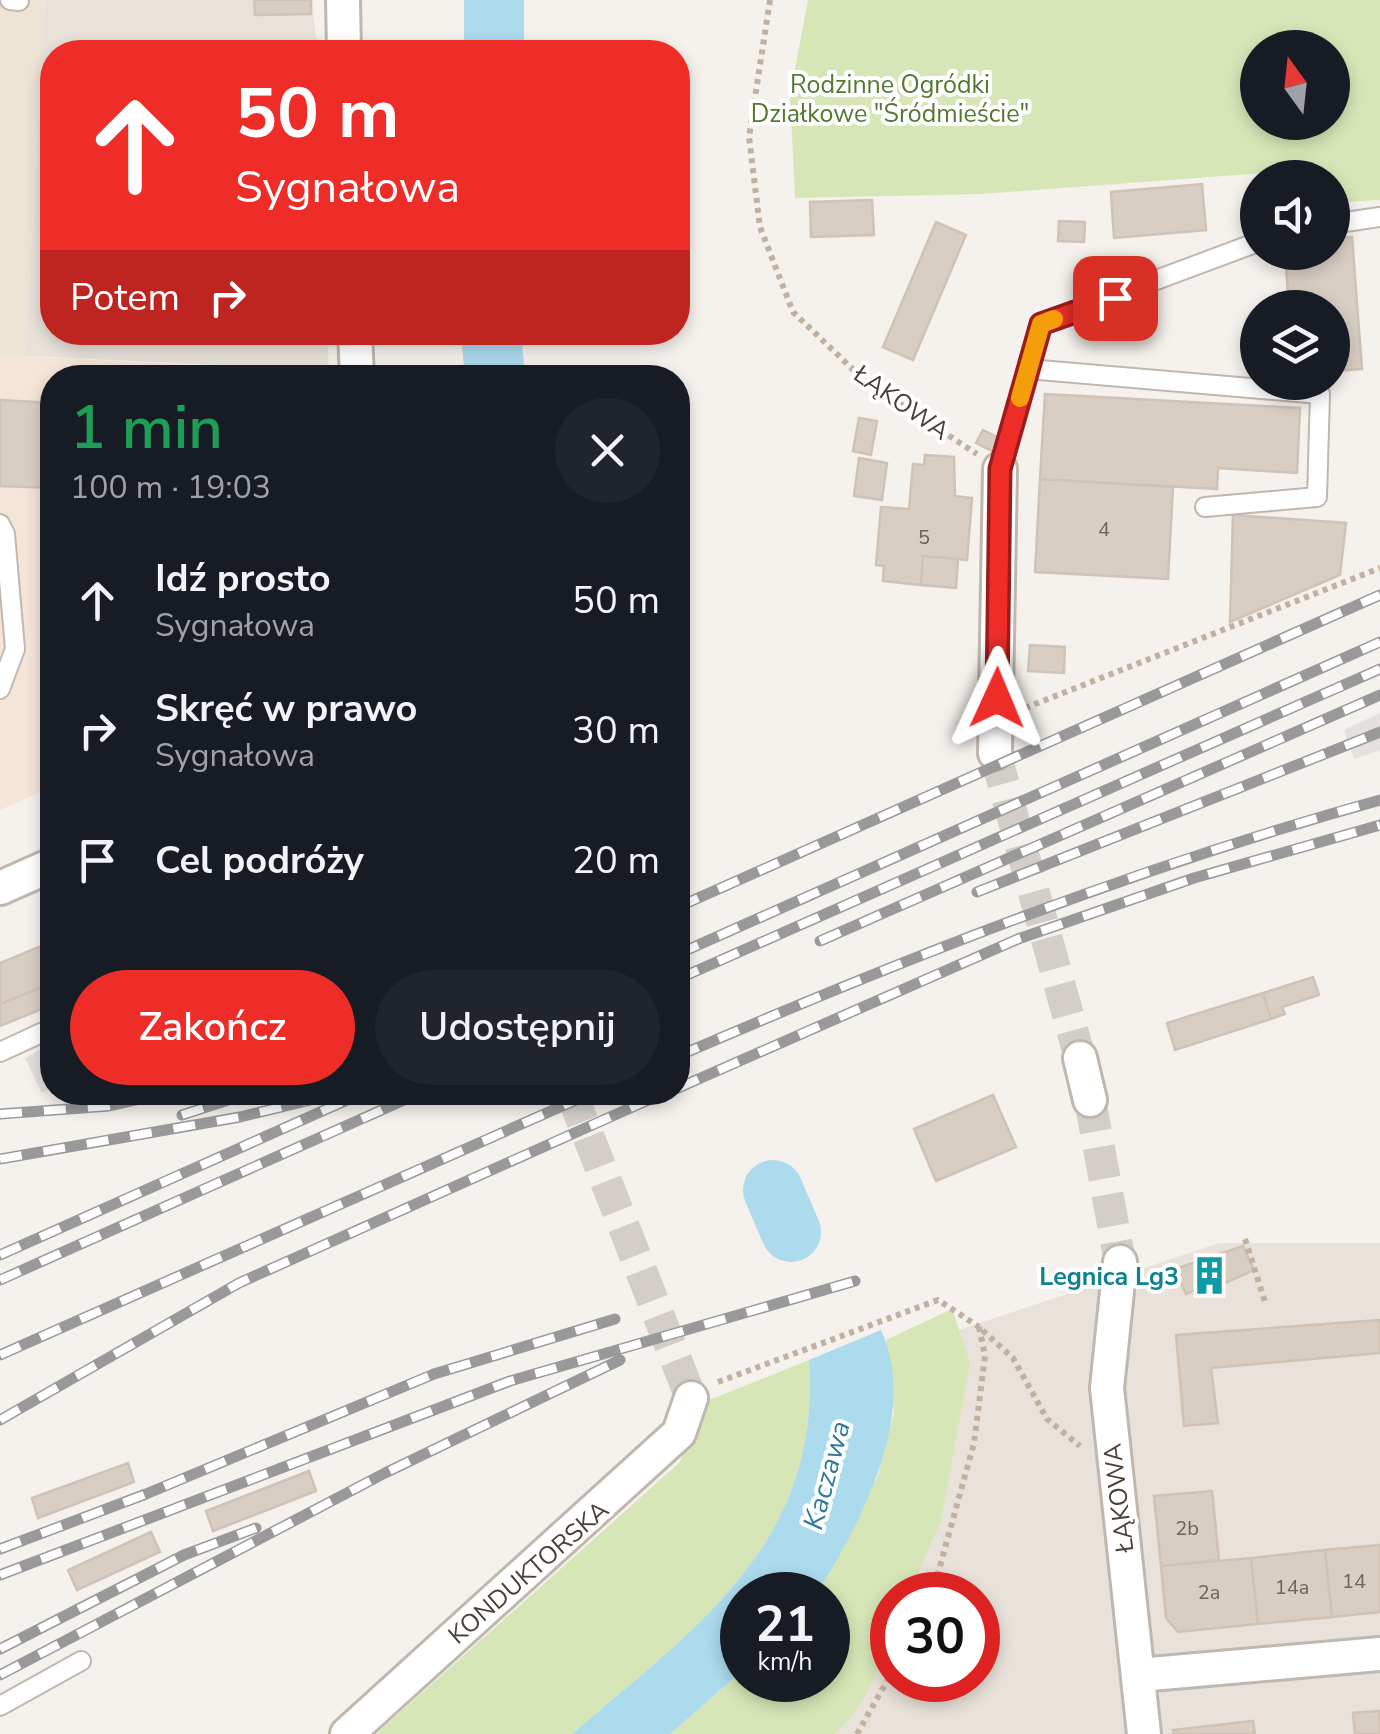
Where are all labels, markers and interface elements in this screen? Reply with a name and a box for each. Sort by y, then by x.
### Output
north arrow [1240,30,1350,140]
map controls [1240,30,1350,400]
text: 50 m [235,66,399,162]
park label: Rodzinne Ogródki Działkowe "Śródmieście" [751,68,1029,131]
icon: ahead [70,80,200,210]
text: Sygnałowa [235,157,460,218]
button: sound [1240,160,1350,270]
pin [1073,256,1158,341]
icon: right [200,270,255,325]
icon: arrive [1088,271,1143,326]
text: Potem [70,272,180,323]
button: layers [1240,290,1350,400]
street label: ŁĄKOWA [846,357,956,448]
text: 1 min [70,387,223,469]
button: close [555,398,660,503]
text: 100 m · 19:03 [70,466,271,509]
house number: 4 [1098,516,1110,543]
house number: 5 [918,524,930,551]
text: Idź prosto [155,553,331,604]
icon: ahead [70,573,125,628]
text: 50 m [572,575,660,626]
text: Sygnałowa [155,604,315,647]
position arrow [945,646,1049,750]
text: Skręć w prawo [155,683,417,734]
icon: right [70,703,125,758]
text: 30 m [572,705,660,756]
text: Sygnałowa [155,734,315,777]
icon: arrive [70,833,125,888]
text: Cel podróży [155,835,364,886]
text: 20 m [572,835,660,886]
button: Zakończ [70,970,355,1085]
button: Udostępnij [375,970,660,1085]
building icon: Legnica Lg3 [1188,1255,1230,1297]
place label: Legnica Lg3 [1039,1260,1179,1294]
water label: Kaczawa [794,1417,860,1534]
street label: ŁĄKOWA [1095,1442,1143,1555]
street label: KONDUKTORSKA [441,1493,616,1652]
house number: 2b [1175,1515,1199,1542]
house number: 14 [1342,1568,1366,1595]
speed limit sign: 30 [870,1572,1000,1702]
house number: 14a [1275,1574,1309,1601]
house number: 2a [1198,1579,1220,1606]
text: 21 [755,1590,815,1659]
text: km/h [757,1645,813,1679]

